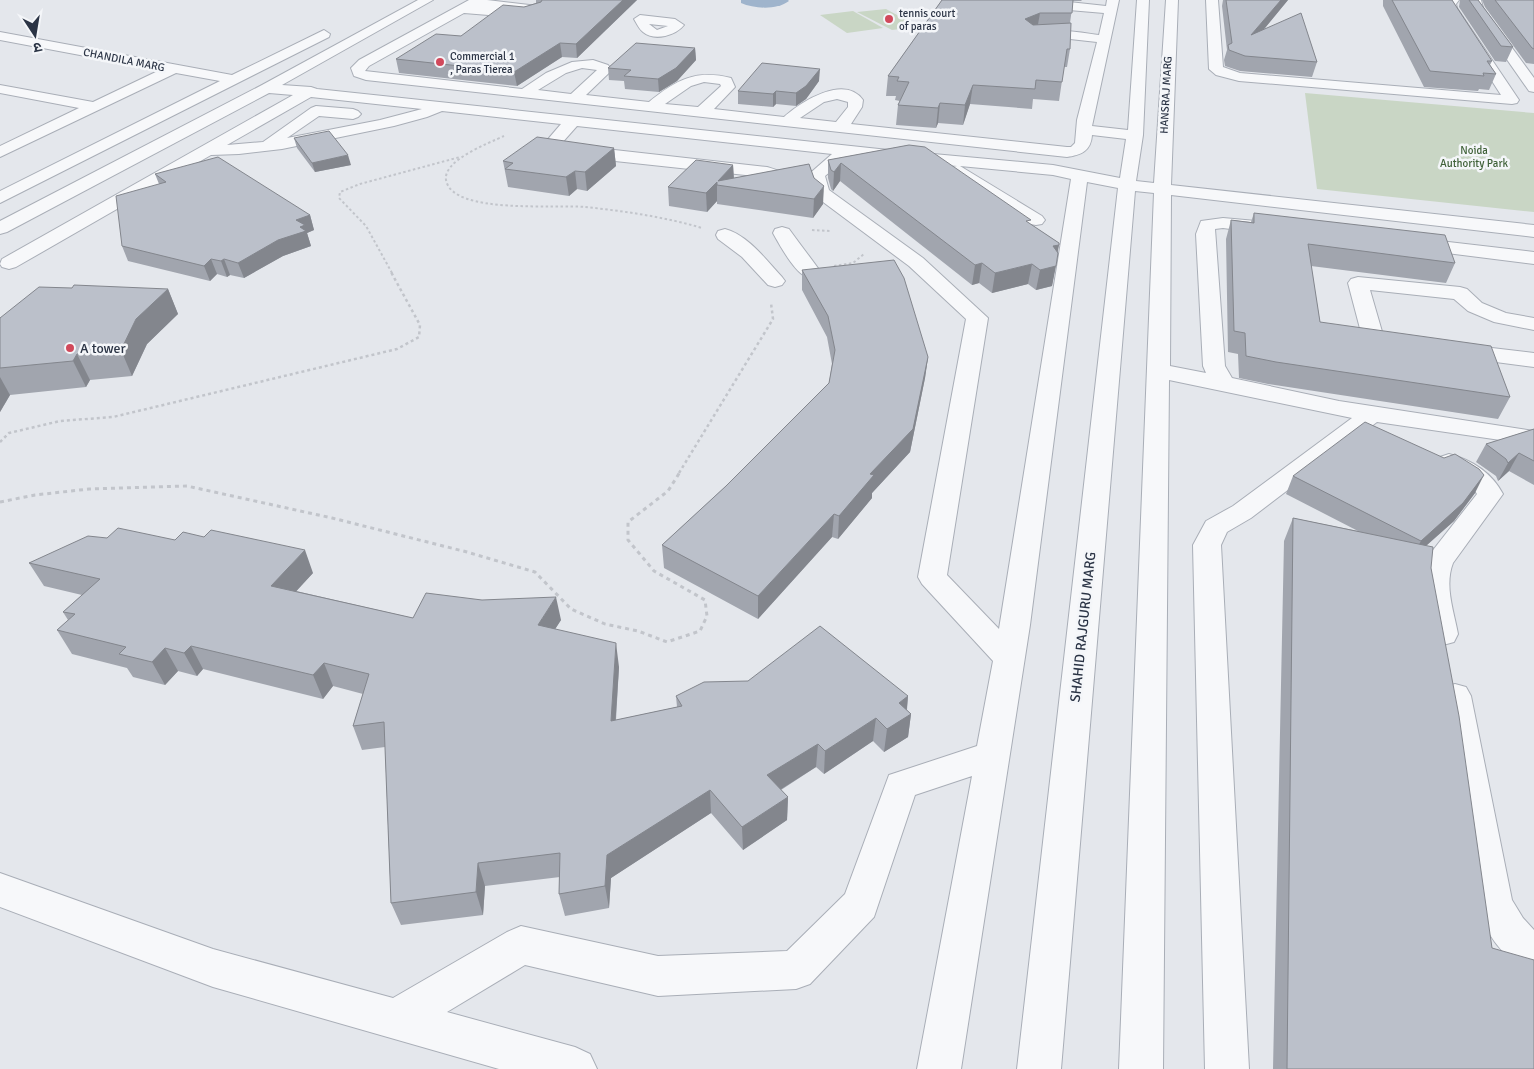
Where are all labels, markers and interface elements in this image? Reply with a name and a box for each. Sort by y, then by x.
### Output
place label: tennis court of paras [899,7,956,33]
north arrow [10,10,60,60]
marker: tennis court of paras [883,13,895,25]
text: उ [31,38,43,57]
street label: CHANDILA MARG [82,46,166,74]
place label: Commercial 1 , Paras Tierea [450,50,515,76]
marker: Commercial 1 , Paras Tierea [434,56,446,68]
street label: HANSRAJ MARG [1157,56,1175,134]
park label: Noida Authority Park [1440,144,1508,170]
place label: A tower [80,340,126,357]
marker: A tower [64,342,76,354]
street label: SHAHID RAJGURU MARG [1067,551,1099,703]

